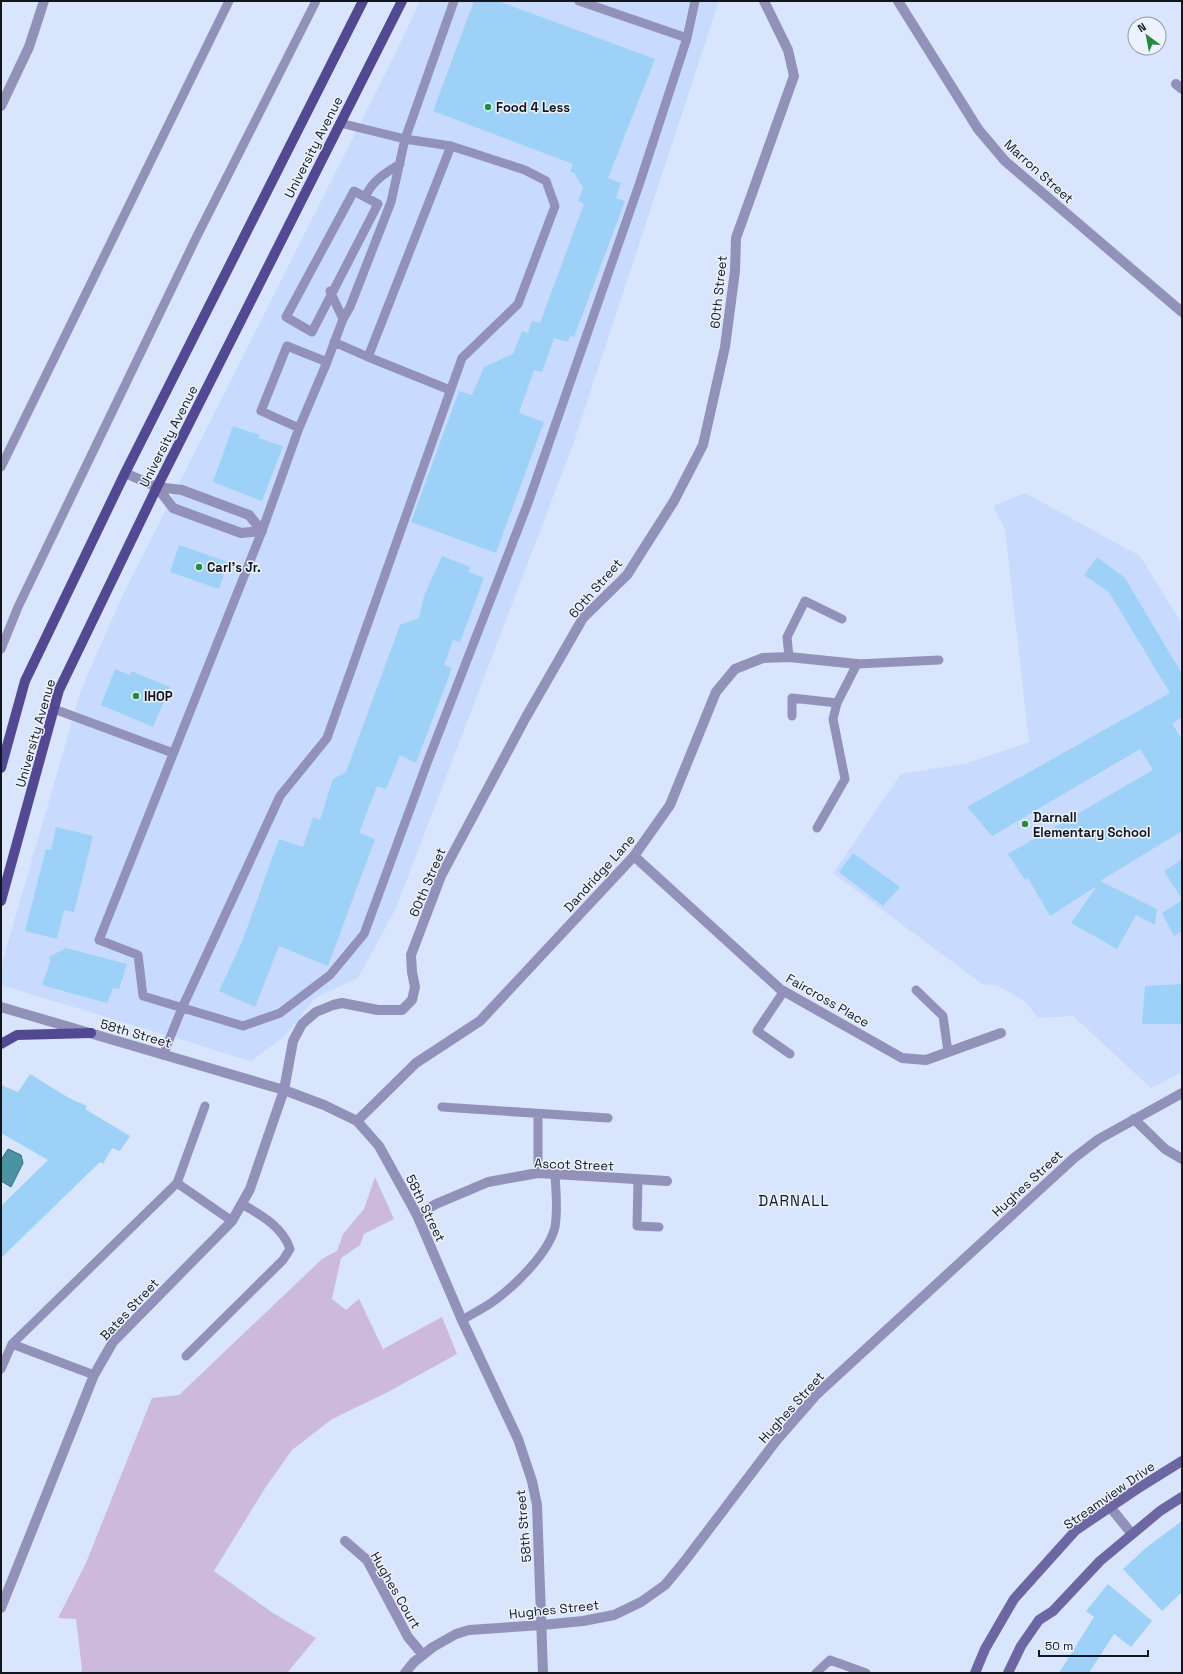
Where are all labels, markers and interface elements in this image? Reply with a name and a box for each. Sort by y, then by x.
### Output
north arrow [1127,16,1167,56]
text: N [1135,20,1149,35]
street label: University Avenue [280,93,346,201]
place label: Food 4 Less [496,99,570,116]
marker: Food 4 Less [483,102,493,112]
street label: Marron Street [1001,136,1077,207]
street label: 60th Street [706,255,731,329]
street label: University Avenue [135,382,201,490]
street label: 60th Street [565,555,626,622]
place label: Carl's Jr. [207,559,261,576]
marker: Carl's Jr. [194,562,204,572]
street label: University Avenue [12,677,59,789]
place label: IHOP [144,688,173,705]
marker: IHOP [131,691,141,701]
place label: Darnall Elementary School [1033,809,1150,841]
marker: Darnall Elementary School [1020,819,1030,829]
street label: Dandridge Lane [560,831,639,916]
street label: 60th Street [405,845,450,919]
street label: Faircross Place [783,970,873,1031]
street label: 58th Street [98,1015,173,1052]
street label: Hughes Street [988,1146,1066,1220]
street label: Ascot Street [534,1155,614,1174]
street label: 58th Street [402,1172,449,1245]
district label: DARNALL [758,1191,830,1210]
street label: Bates Street [96,1275,163,1344]
street label: Hughes Street [755,1368,828,1447]
street label: Streamview Drive [1060,1458,1158,1533]
street label: 58th Street [512,1489,535,1563]
street label: Hughes Court [367,1549,424,1632]
street label: Hughes Street [508,1596,600,1623]
scale bar [1039,1632,1148,1658]
text: 50 m [1045,1638,1073,1654]

